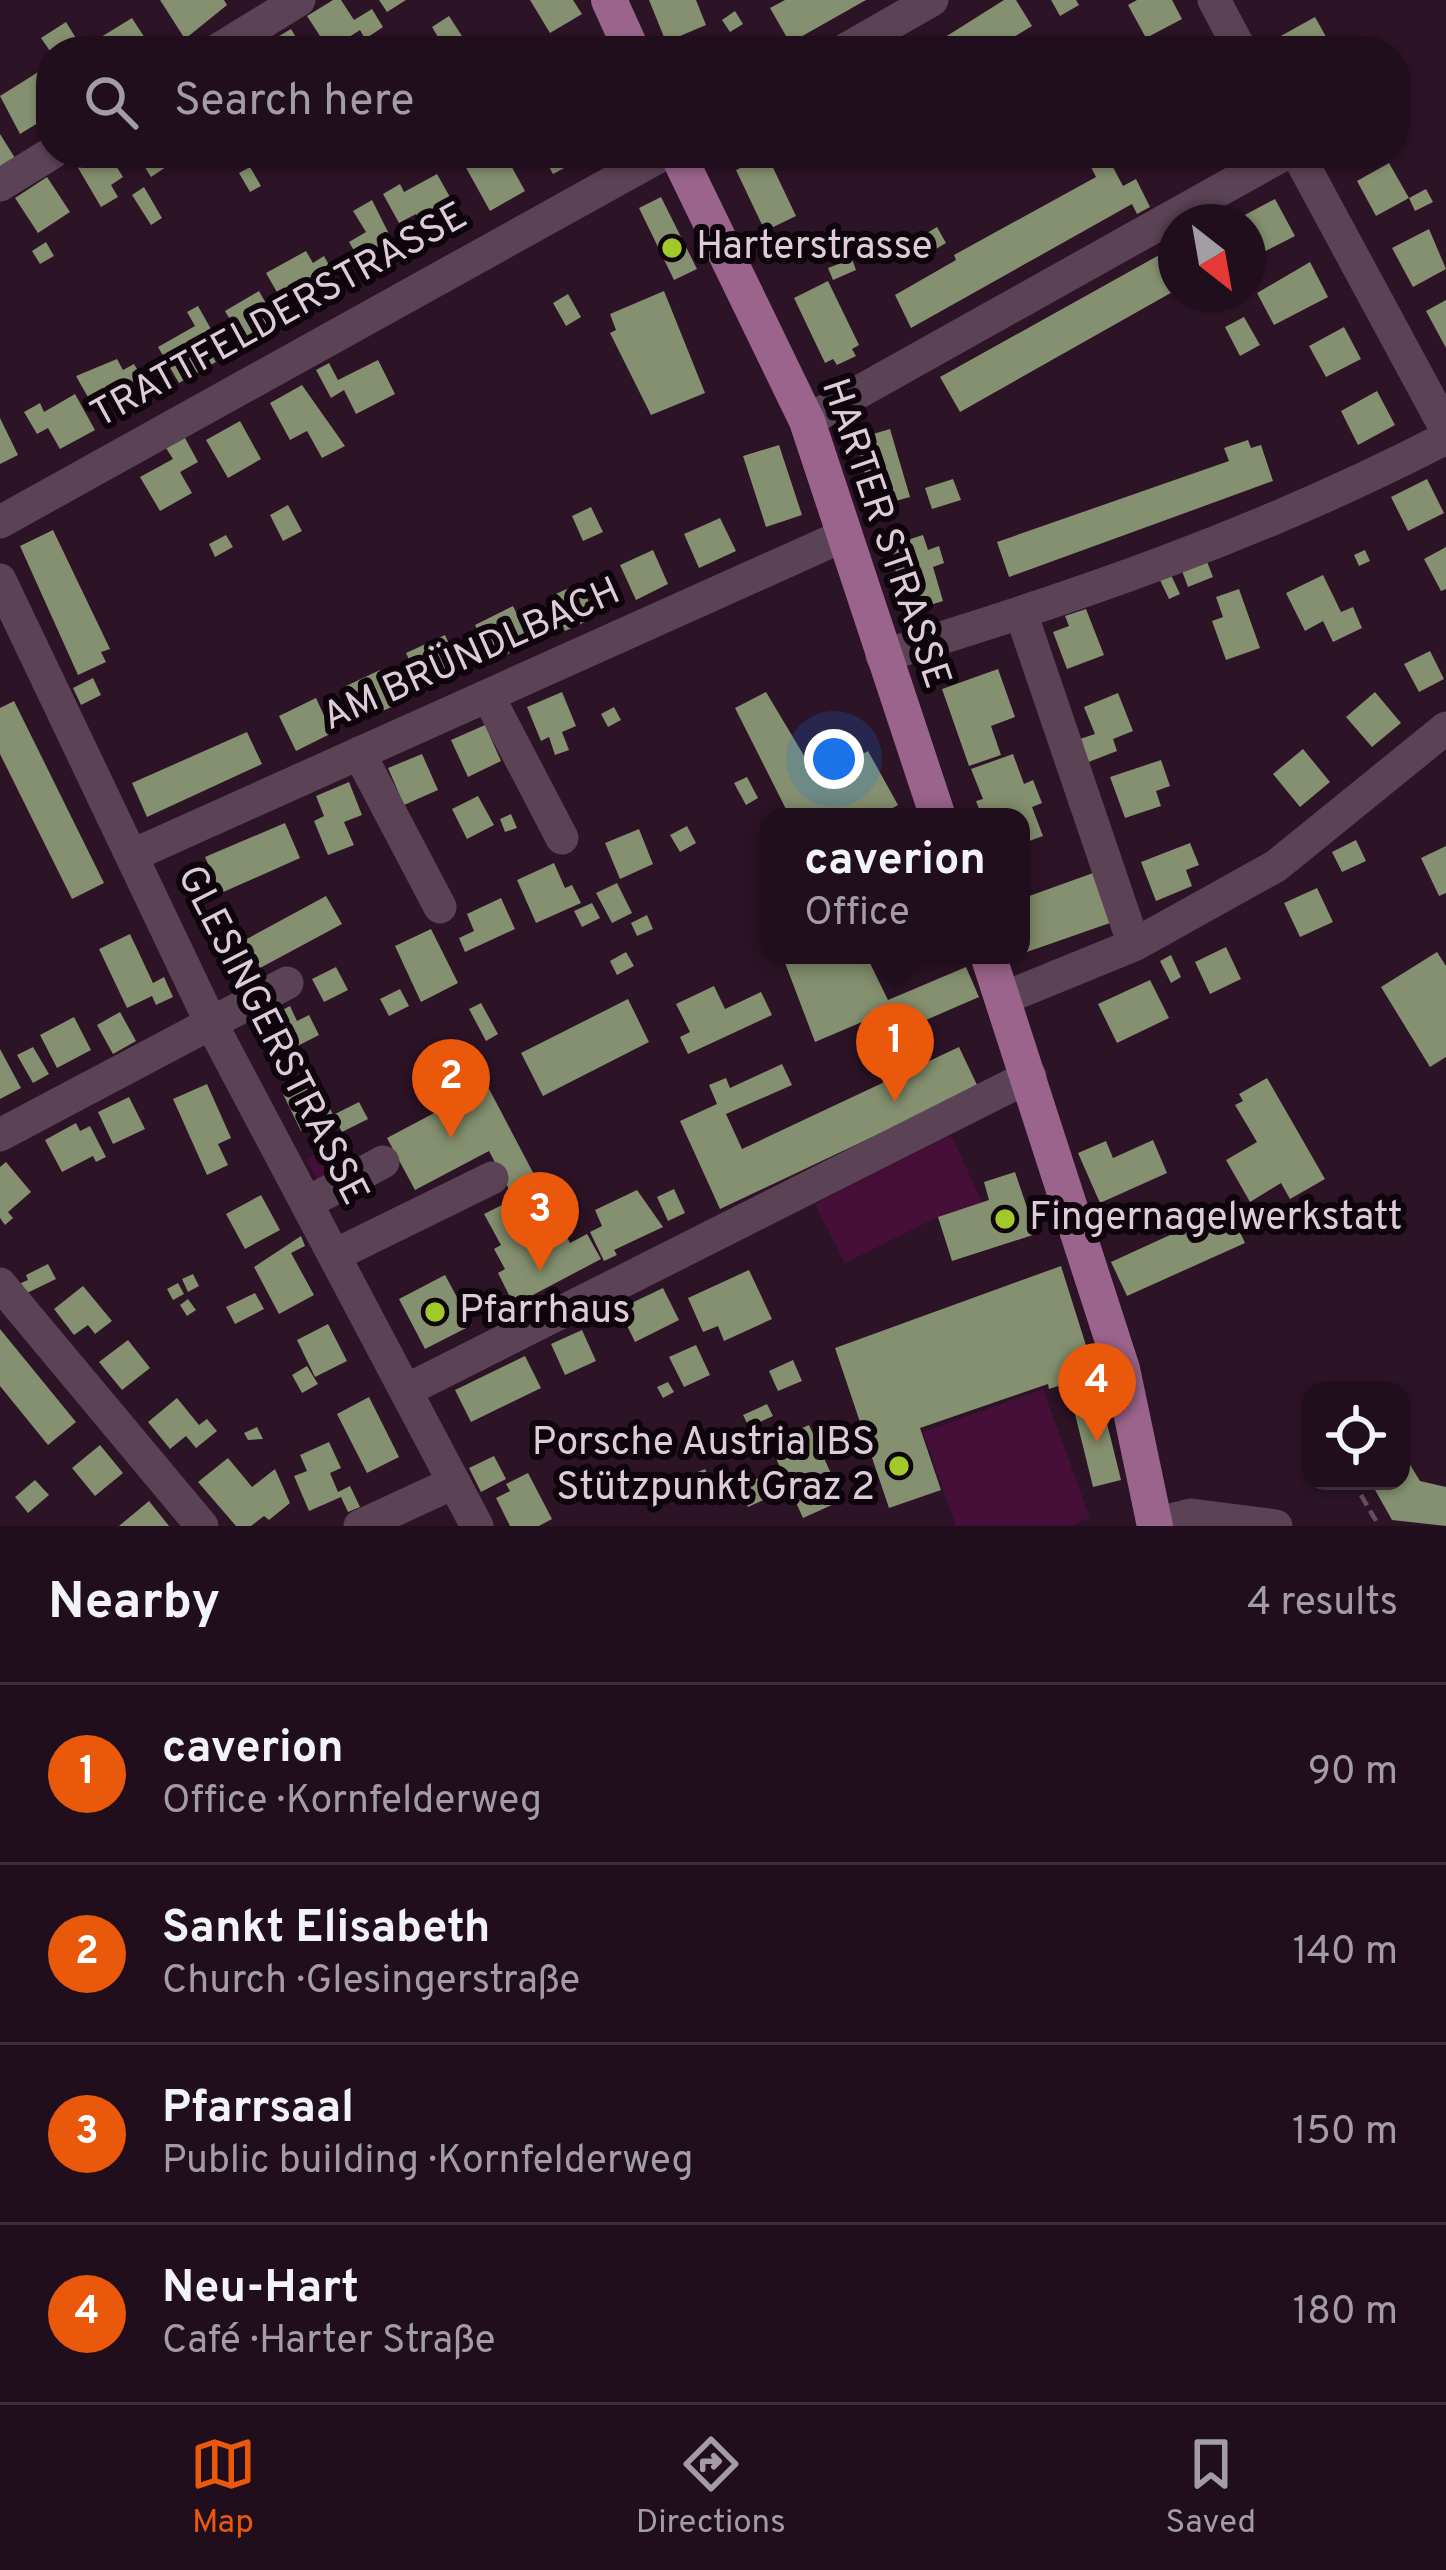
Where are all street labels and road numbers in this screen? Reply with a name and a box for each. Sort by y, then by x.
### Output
street label: TRATTFELDERSTRASSE [83,193,477,441]
street label: HARTER STRASSE [808,373,960,695]
street label: AM BRÜNDLBACH [314,566,629,744]
street label: GLESINGERSTRASSE [164,858,378,1214]

